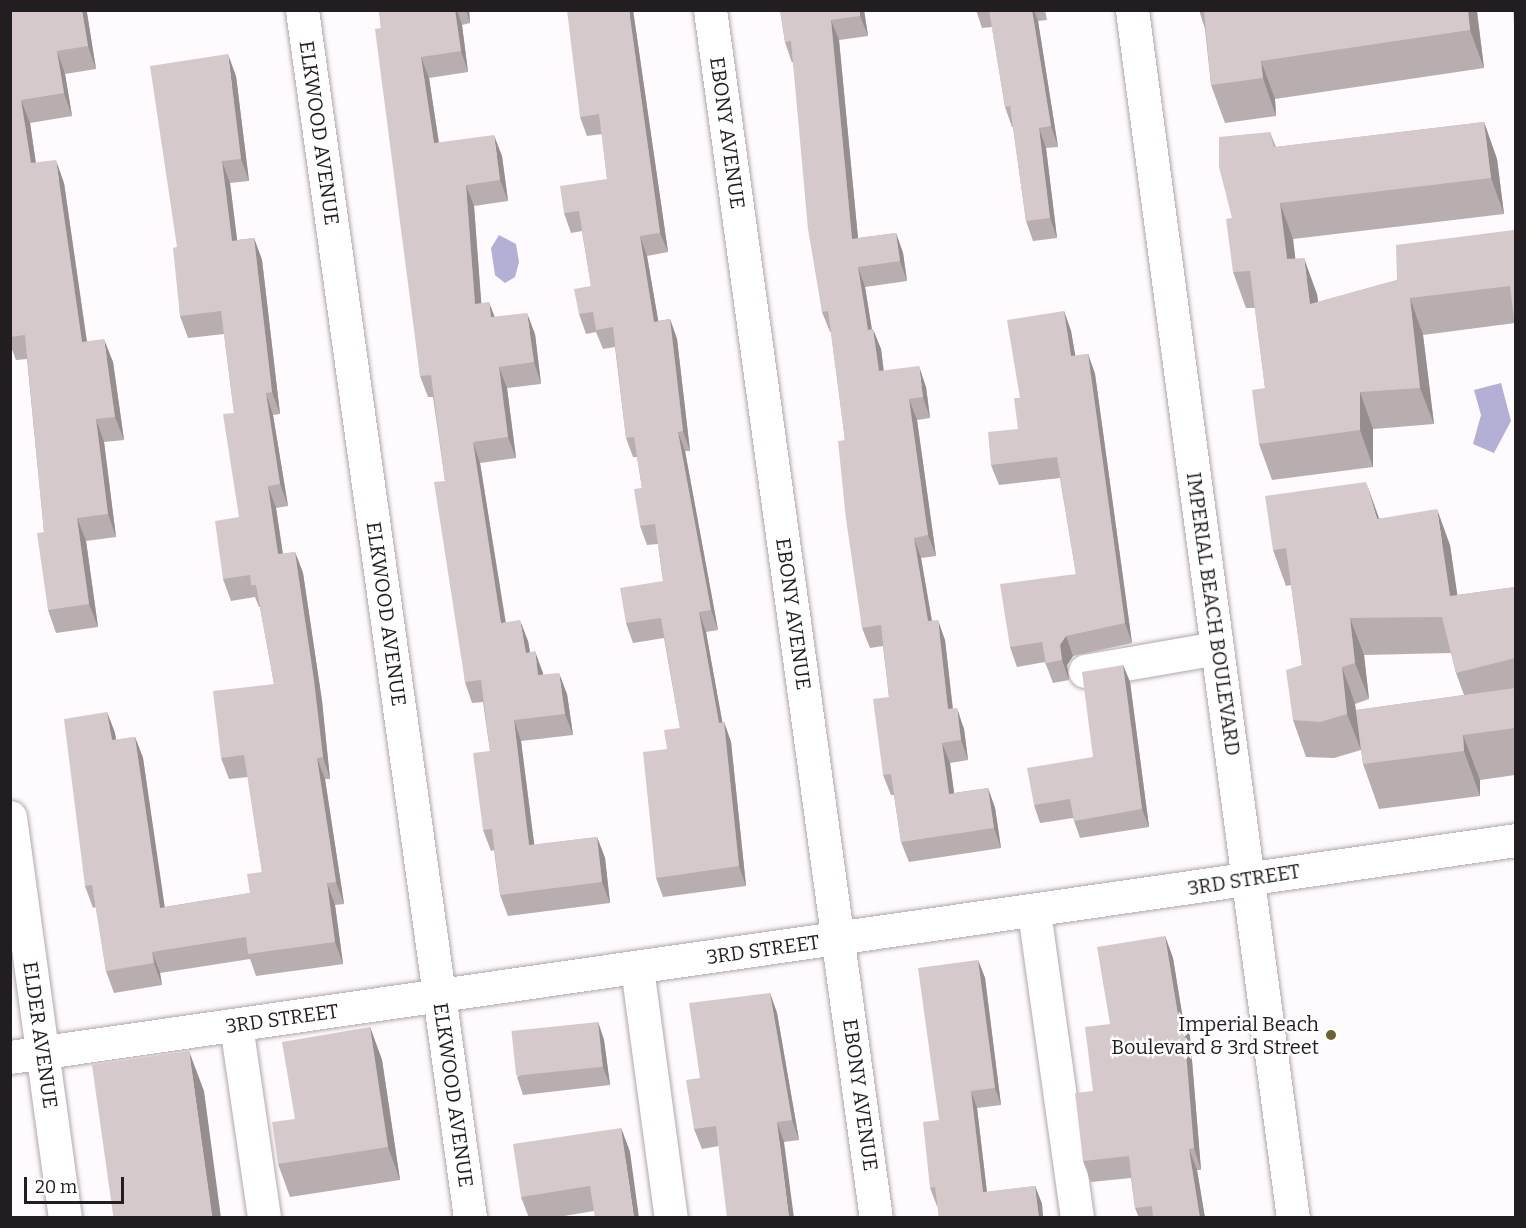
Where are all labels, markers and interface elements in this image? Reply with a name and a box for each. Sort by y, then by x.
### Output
street label: ELKWOOD AVENUE [294,39,344,227]
street label: EBONY AVENUE [704,56,750,210]
street label: IMPERIAL BEACH BOULEVARD [1181,471,1245,757]
street label: ELKWOOD AVENUE [361,520,411,708]
street label: EBONY AVENUE [770,537,816,691]
street label: 3RD STREET [1186,859,1302,901]
street label: 3RD STREET [705,930,821,970]
street label: ELDER AVENUE [18,960,62,1110]
street label: 3RD STREET [224,999,340,1039]
street label: ELKWOOD AVENUE [428,1001,478,1189]
place label: Imperial Beach Boulevard & 3rd Street [1111,1012,1319,1059]
street label: EBONY AVENUE [837,1018,883,1172]
marker: Imperial Beach Boulevard & 3rd Street [1324,1028,1338,1042]
scale bar [27,1165,128,1203]
text: 20 m [35,1176,77,1198]

